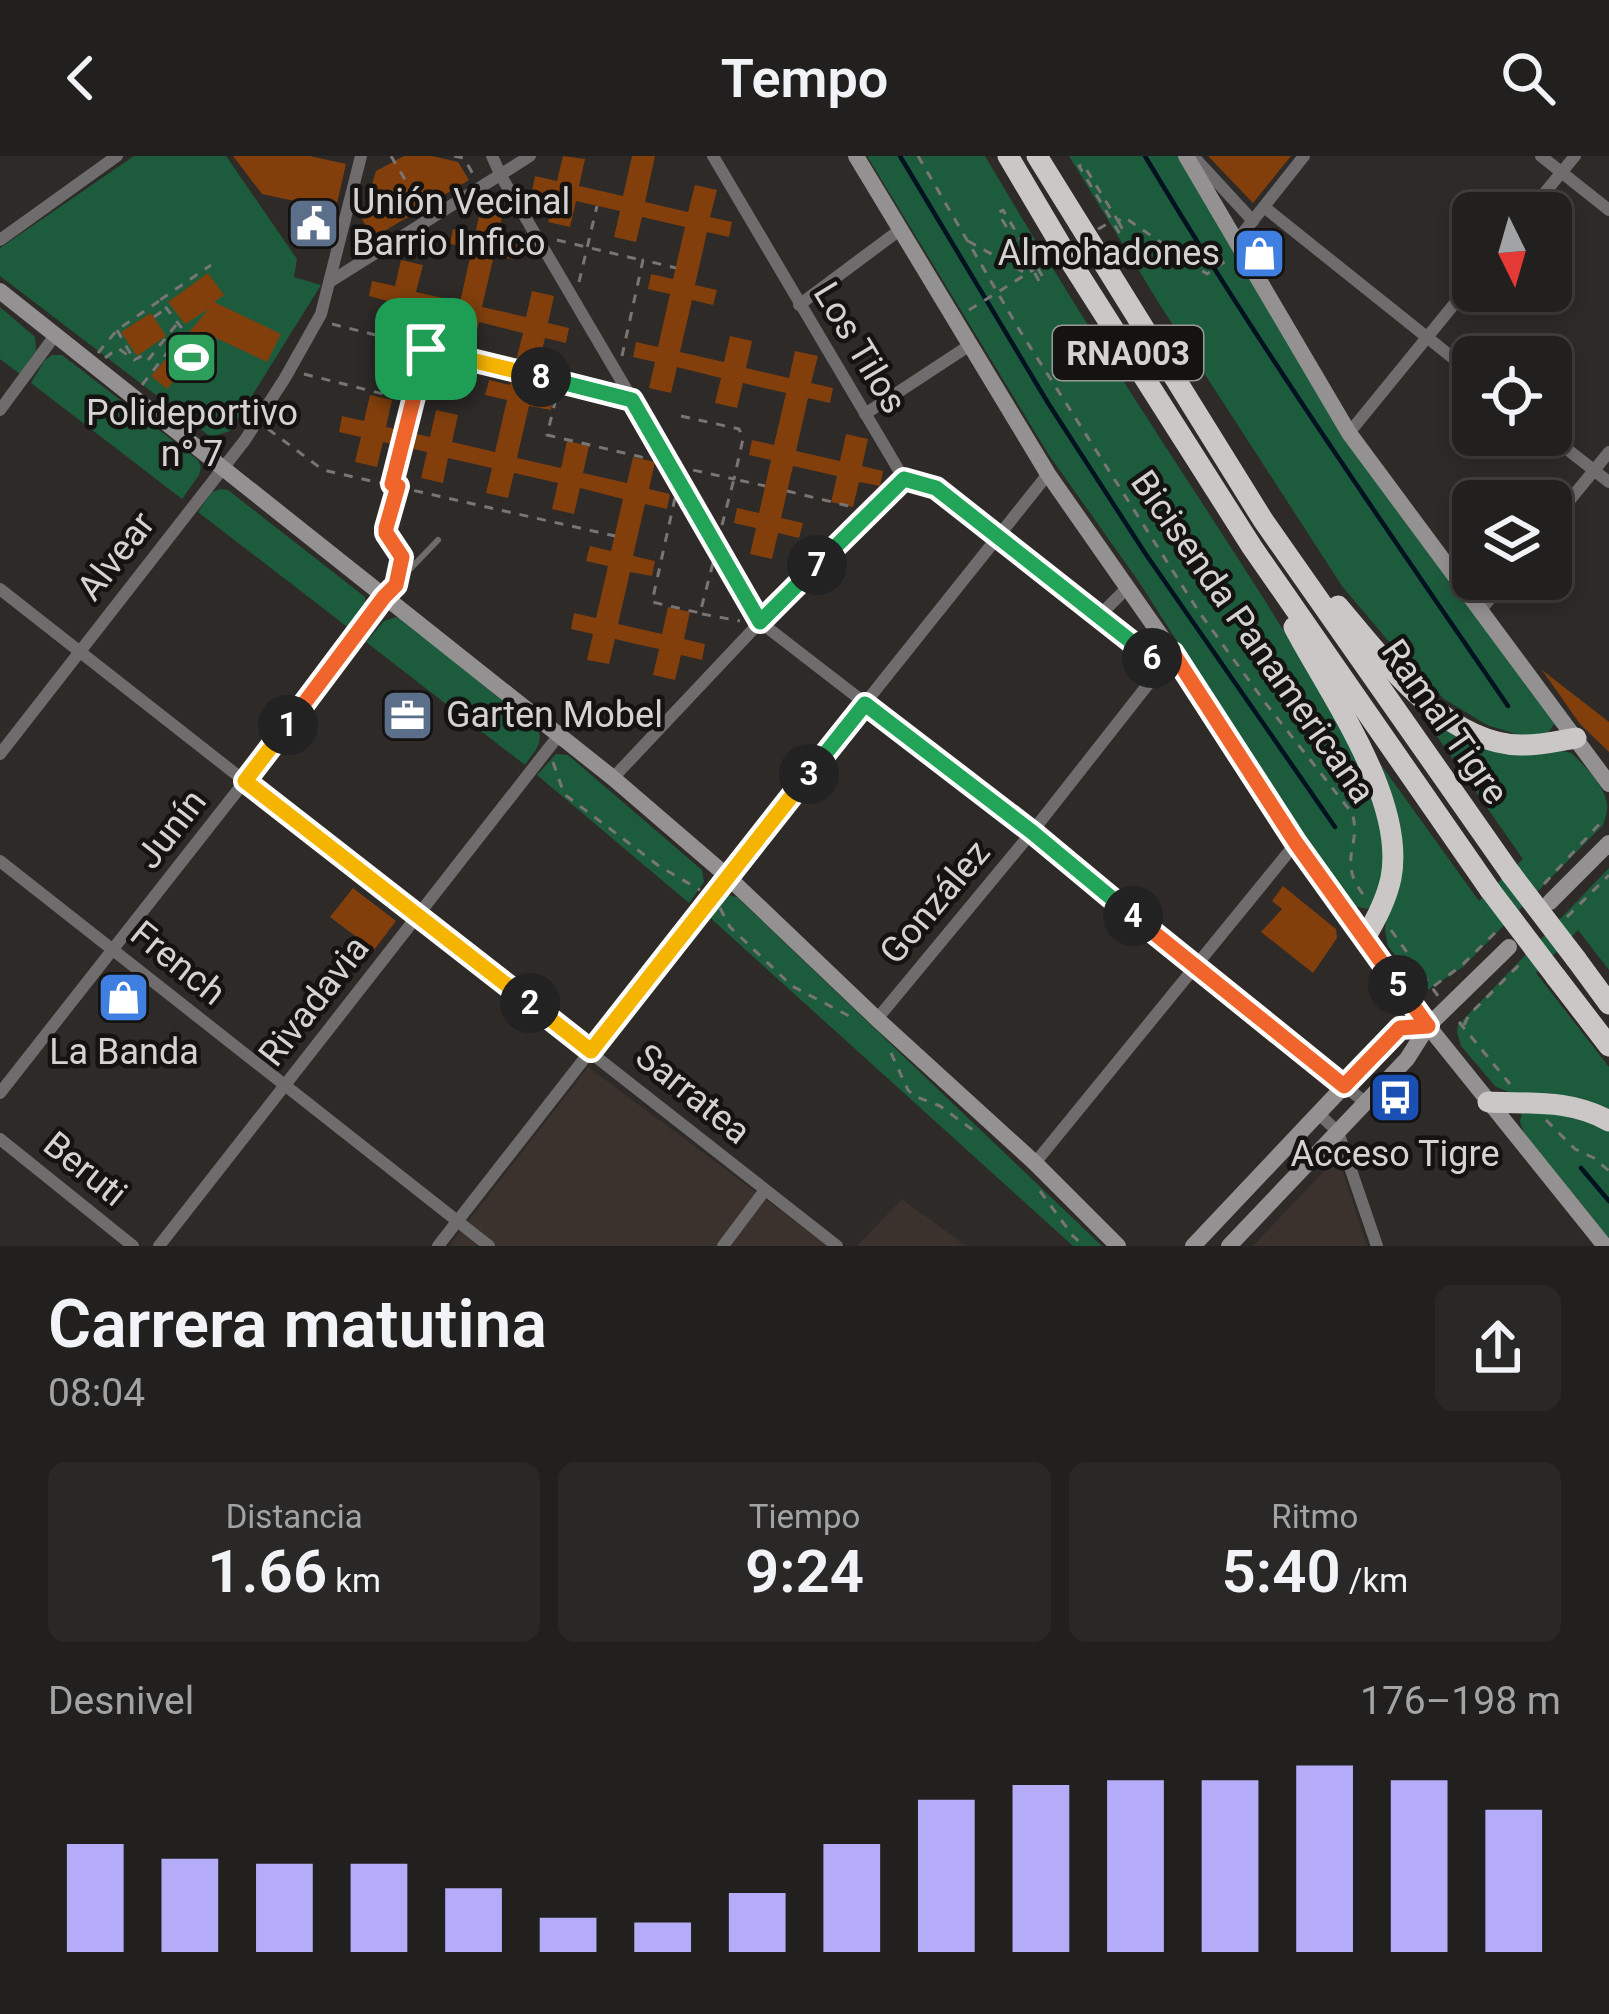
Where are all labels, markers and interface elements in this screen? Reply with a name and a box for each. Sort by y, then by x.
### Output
icon: back [48,45,114,111]
icon: search [1495,45,1561,111]
text: Tempo [721,47,888,110]
place label: Unión Vecinal Barrio Infico [352,181,570,264]
north arrow [1452,192,1572,312]
map controls [1452,192,1572,600]
public building icon: Unión Vecinal Barrio Infico [285,195,341,251]
shop icon: Almohadones [1231,225,1287,281]
place label: Almohadones [998,232,1220,274]
street label: Los Tilos [805,275,915,421]
pin [375,298,477,400]
icon: arrive [393,316,459,382]
road number: RNA003 [1053,326,1203,380]
sports icon: Polideportivo n° 7 [164,330,220,386]
button: locate [1452,336,1572,456]
pin: 8 [511,347,571,407]
text: 8 [532,357,550,396]
place label: Polideportivo n° 7 [86,392,298,475]
street label: Bicisenda Panamericana [1122,463,1384,811]
button: layers [1452,480,1572,600]
street label: Alvear [69,504,163,608]
pin: 7 [787,535,847,595]
text: 7 [808,545,826,584]
pin: 6 [1122,628,1182,688]
street label: Ramal Tigre [1373,632,1517,812]
text: 6 [1143,638,1161,677]
office icon: Garten Mobel [379,687,435,743]
place label: Garten Mobel [446,694,663,736]
pin: 1 [258,695,318,755]
text: 1 [279,705,297,744]
pin: 3 [779,744,839,804]
text: 3 [800,754,818,793]
street label: Junín [127,781,215,877]
street label: González [871,832,999,972]
pin: 4 [1103,886,1163,946]
text: 4 [1124,896,1142,935]
street label: French [122,912,234,1014]
street label: Rivadavia [250,928,378,1074]
pin: 5 [1368,955,1428,1015]
text: 5 [1389,965,1407,1004]
shop icon: La Banda [96,969,152,1025]
pin: 2 [500,973,560,1033]
text: 2 [521,983,539,1022]
place label: La Banda [49,1031,199,1073]
street label: Sarratea [627,1035,759,1153]
bus stop icon: Acceso Tigre [1367,1070,1423,1126]
street label: Beruti [35,1123,135,1215]
place label: Acceso Tigre [1290,1133,1500,1175]
button: share [1435,1285,1561,1411]
text: Carrera matutina [48,1286,547,1363]
text: 08:04 [48,1370,145,1416]
text: Distancia [226,1497,363,1536]
text: Tiempo [749,1497,860,1536]
text: Ritmo [1271,1497,1358,1536]
text: 1.66 [207,1536,327,1607]
text: 9:24 [745,1536,864,1607]
text: 5:40 [1222,1536,1341,1607]
text: km [327,1561,381,1600]
text: /km [1341,1561,1408,1600]
text: Desnivel [48,1678,194,1724]
text: 176–198 m [1360,1678,1561,1724]

